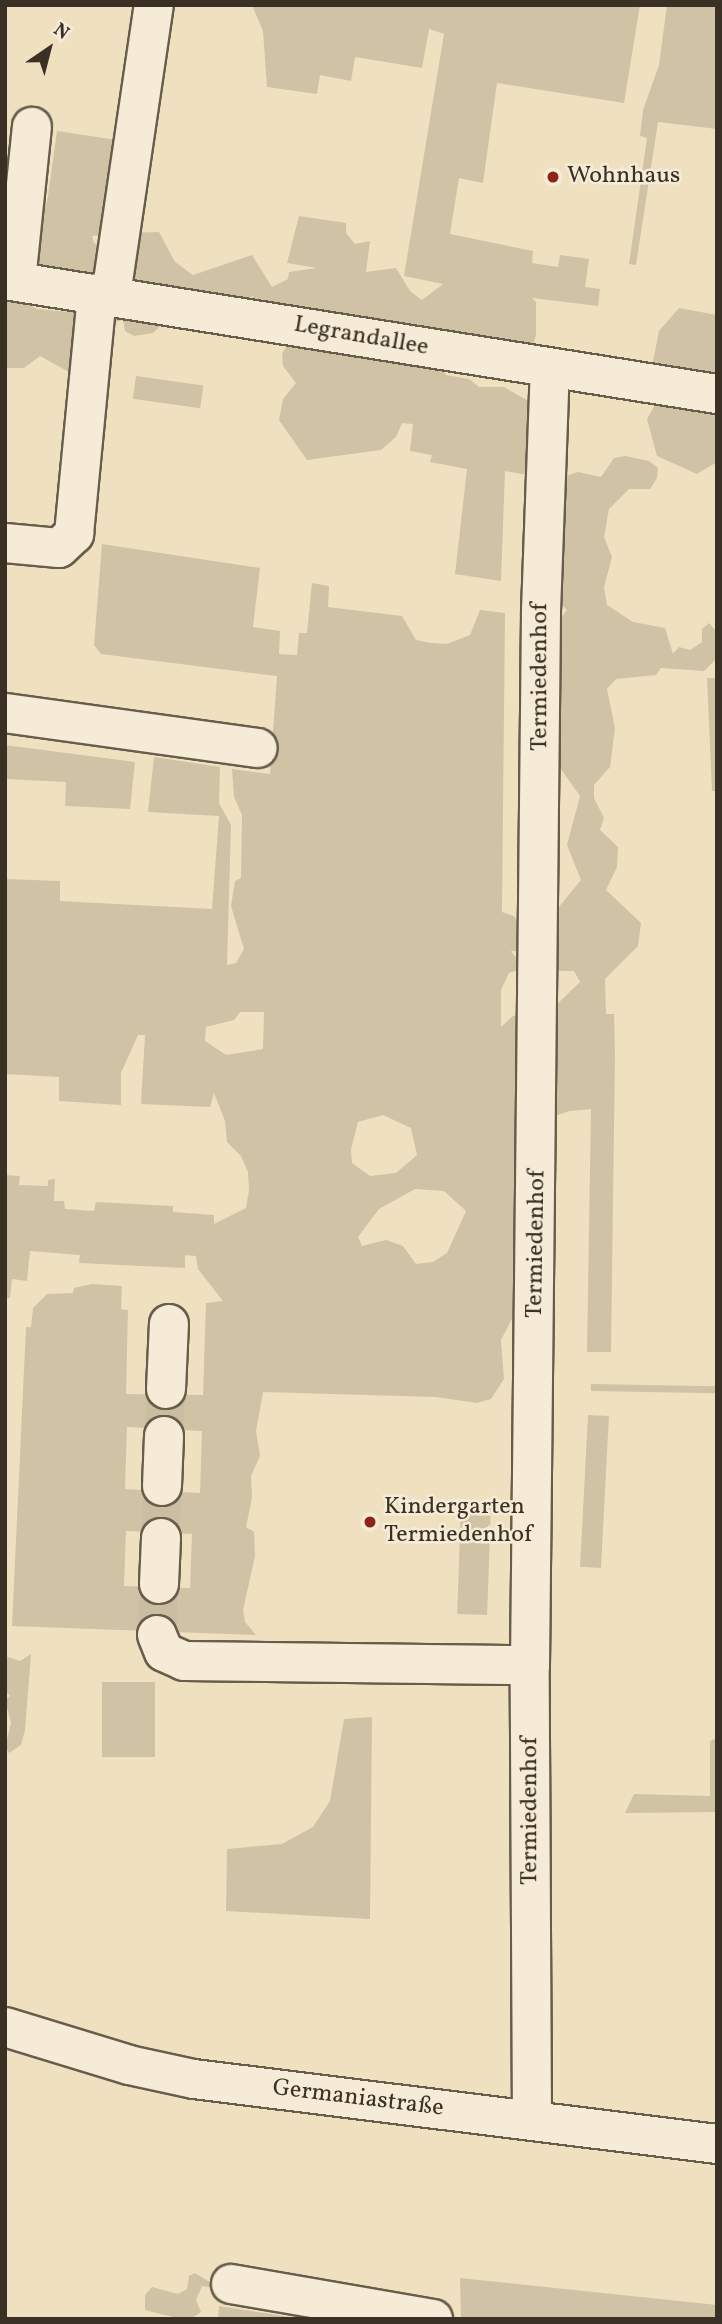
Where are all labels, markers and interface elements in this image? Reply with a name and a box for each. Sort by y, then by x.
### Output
north arrow [14,14,84,84]
text: N [48,17,74,46]
place label: Wohnhaus [567,163,680,191]
marker: Wohnhaus [545,169,561,185]
street label: Legrandallee [292,311,430,363]
street label: Termiedenhof [527,603,555,751]
street label: Termiedenhof [521,1170,553,1318]
place label: Kindergarten Termiedenhof [384,1494,532,1550]
marker: Kindergarten Termiedenhof [362,1514,378,1530]
street label: Termiedenhof [517,1737,545,1885]
street label: Germaniastraße [271,2074,445,2124]

